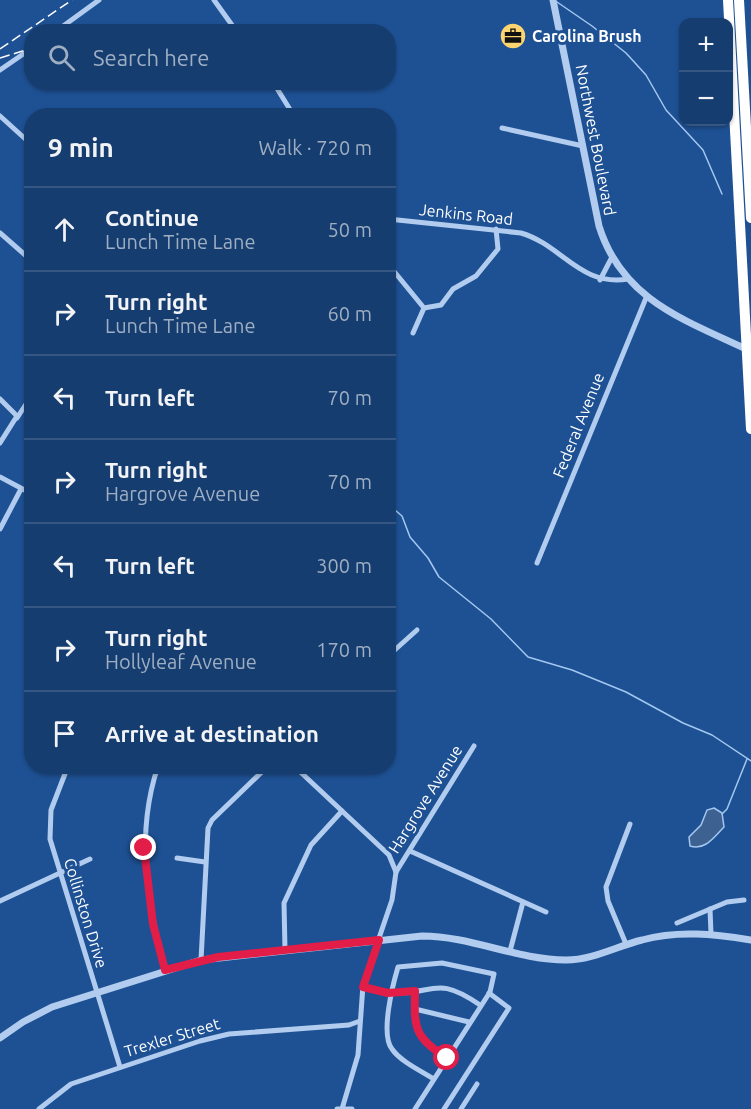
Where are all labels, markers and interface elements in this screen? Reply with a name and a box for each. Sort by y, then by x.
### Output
map controls [679,18,733,126]
button: + [679,18,733,72]
office icon: Carolina Brush [498,21,528,51]
search box [24,24,396,90]
place label: Carolina Brush [532,27,642,45]
icon: search [45,41,78,74]
text: Search here [93,45,209,70]
street label: Northwest Boulevard [573,63,619,217]
button: − [679,72,733,126]
text: 9 min [48,133,114,162]
text: Walk · 720 m [259,136,372,159]
street label: Jenkins Road [418,200,514,228]
text: Continue [105,205,199,230]
icon: ahead [48,213,81,246]
text: 50 m [328,218,372,241]
text: Lunch Time Lane [105,230,256,253]
text: Turn right [105,289,207,314]
icon: right [48,297,81,330]
text: 60 m [328,302,372,325]
text: Lunch Time Lane [105,314,256,337]
street label: Federal Avenue [549,370,607,480]
icon: left [48,381,81,414]
text: Turn left [105,385,195,410]
text: 70 m [328,386,372,409]
text: Turn right [105,457,207,482]
icon: right [48,465,81,498]
text: 70 m [328,470,372,493]
text: Hargrove Avenue [105,482,260,505]
icon: left [48,549,81,582]
text: Turn left [105,553,195,578]
text: 300 m [316,554,372,577]
text: Turn right [105,625,207,650]
icon: right [48,633,81,666]
text: 170 m [316,638,372,661]
text: Hollyleaf Avenue [105,650,257,673]
icon: arrive [48,717,81,750]
text: Arrive at destination [105,721,319,746]
street label: Hargrove Avenue [384,742,466,856]
route end [130,834,156,860]
street label: Collinston Drive [61,856,111,970]
street label: Trexler Street [122,1014,223,1060]
route start [433,1044,459,1070]

